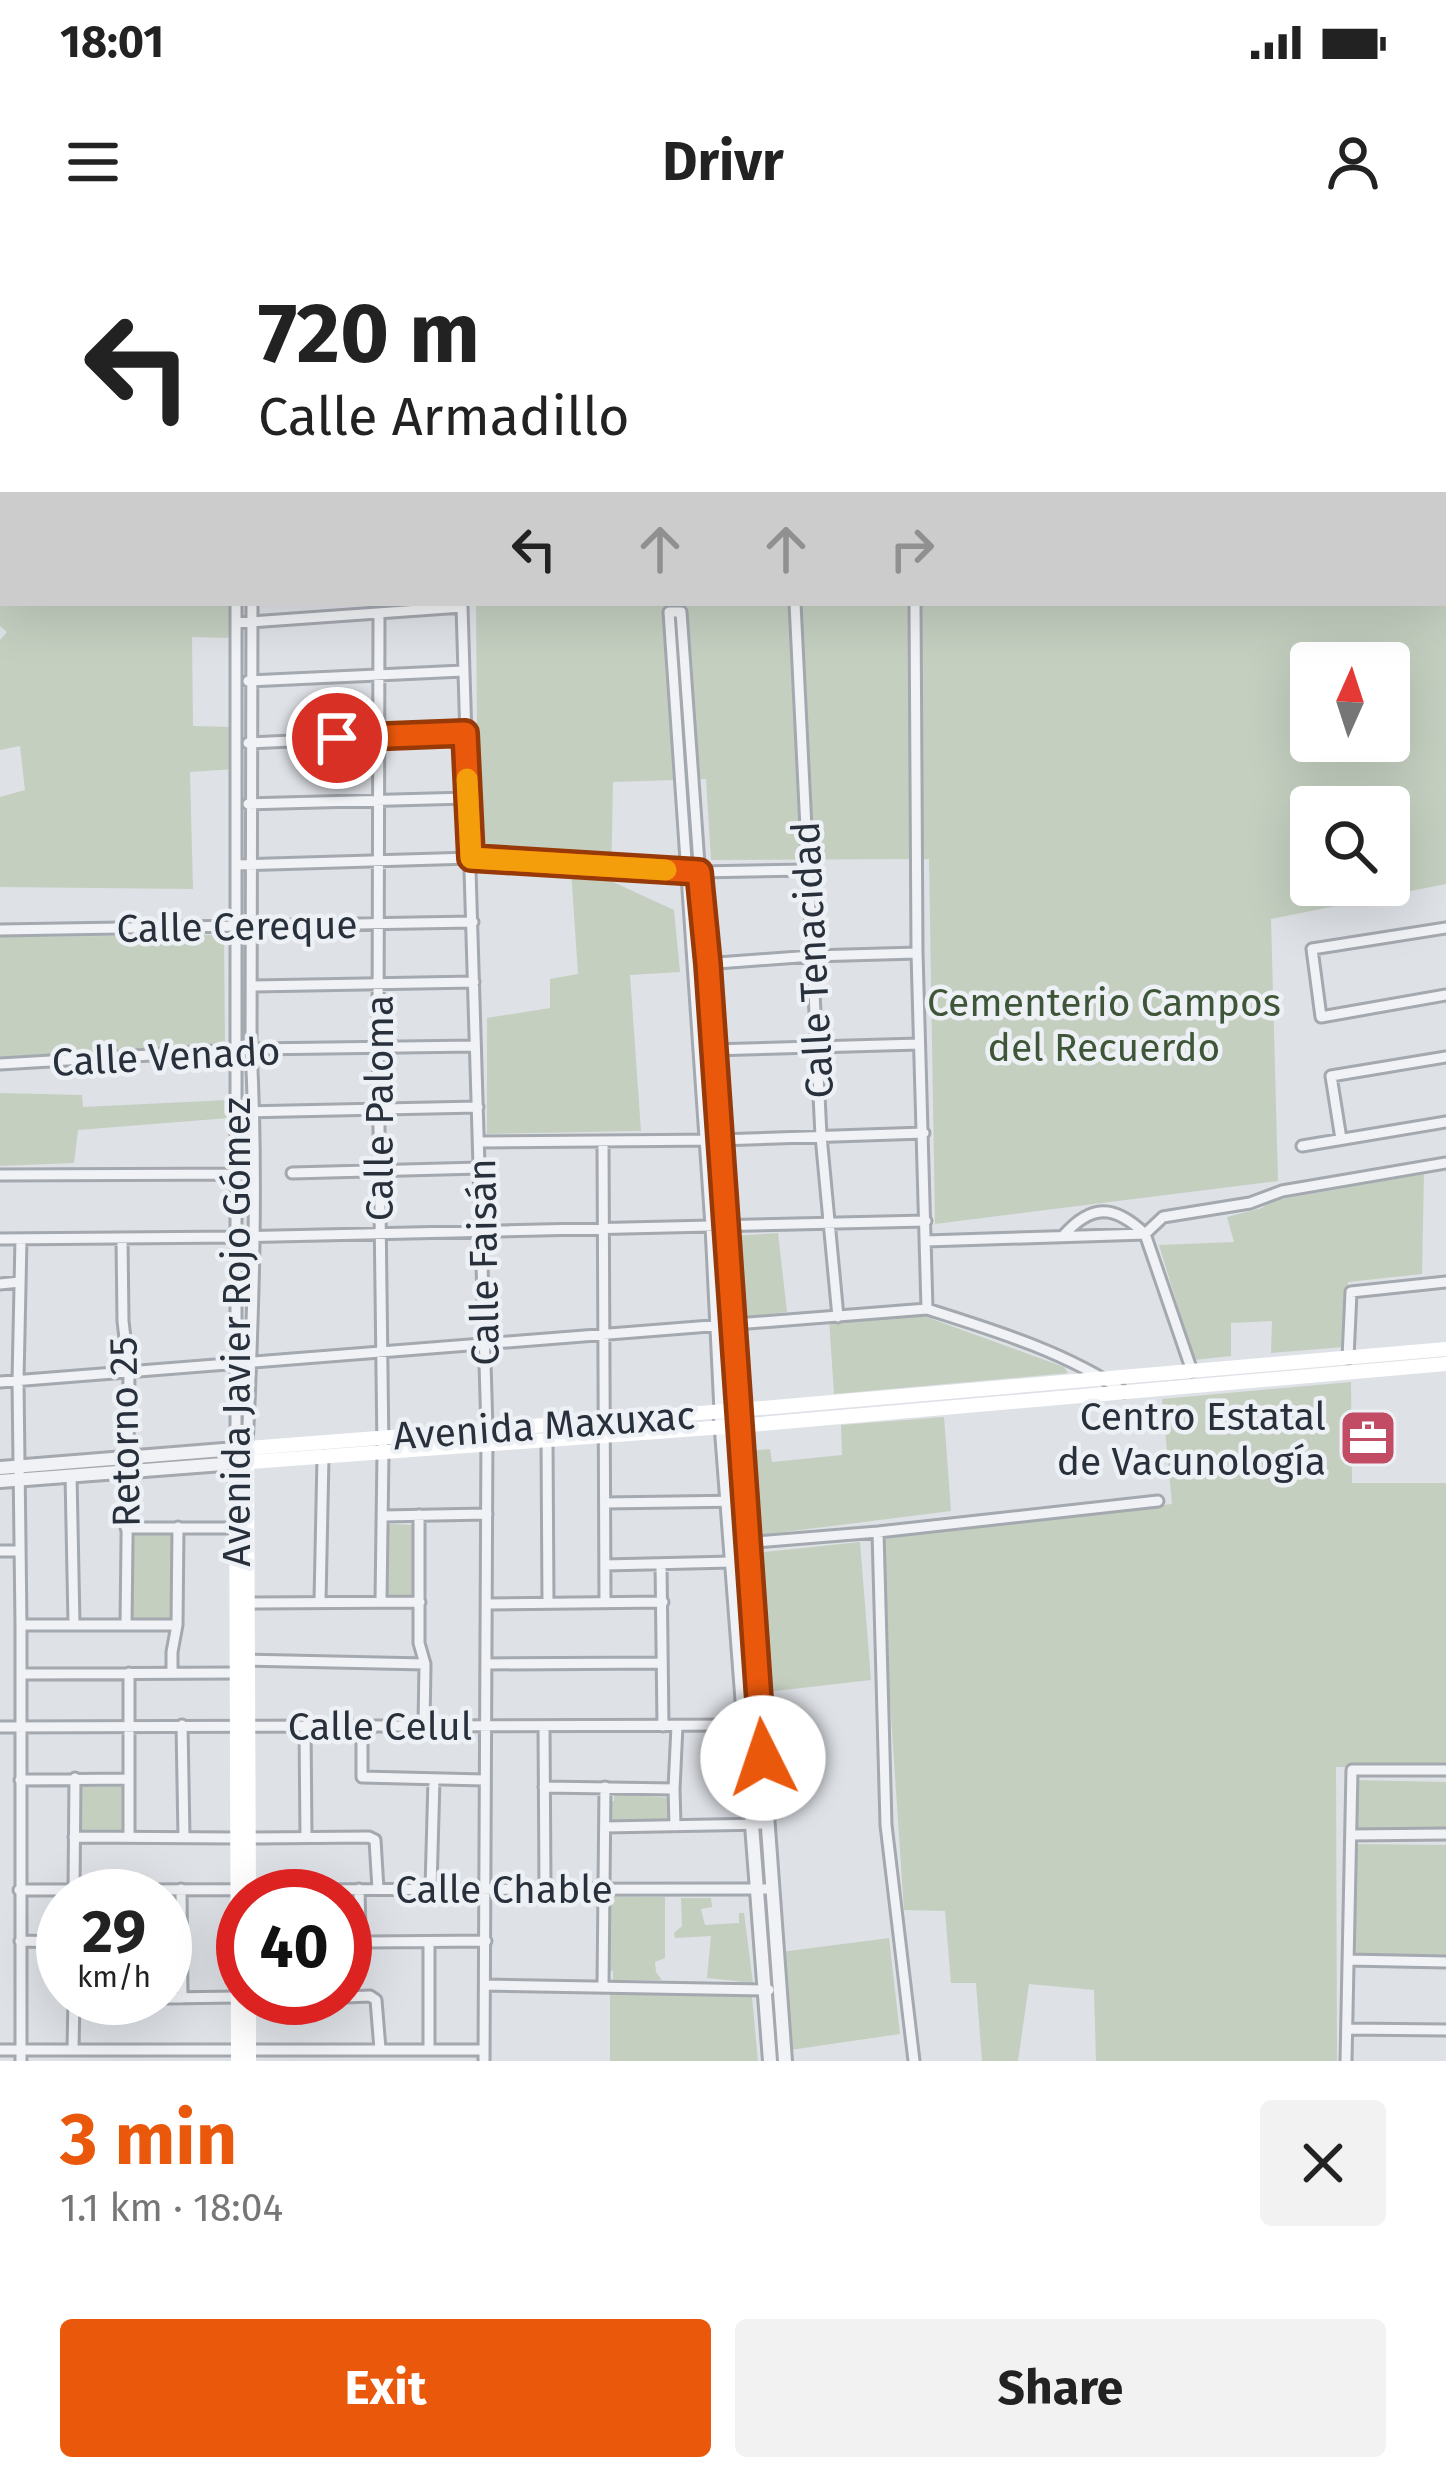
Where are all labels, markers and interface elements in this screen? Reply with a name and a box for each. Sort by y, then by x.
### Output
text: 18:01 [60,15,164,69]
icon: menu [60,129,126,195]
icon: person [1320,129,1386,195]
text: Drivr [662,130,784,194]
text: 720 m [258,283,480,384]
icon: left [60,288,216,444]
text: Calle Armadillo [258,385,630,449]
icon: left [501,516,567,582]
icon: ahead [627,516,693,582]
icon: ahead [753,516,819,582]
icon: right [879,516,945,582]
north arrow [1290,642,1410,762]
map controls [1290,642,1410,906]
pin [286,687,388,789]
icon: arrive [304,705,370,771]
button: search [1290,786,1410,906]
street label: Calle Tenacidad [783,820,843,1100]
street label: Calle Cereque [116,902,358,952]
park label: Cementerio Campos del Recuerdo [927,980,1281,1071]
street label: Calle Paloma [357,995,403,1221]
street label: Calle Venado [51,1028,281,1086]
street label: Avenida Javier Rojo Gómez [214,1097,260,1567]
street label: Calle Faisán [459,1158,509,1366]
street label: Retorno 25 [100,1336,150,1528]
street label: Avenida Maxuxac [392,1393,697,1459]
place label: Centro Estatal de Vacunología [1057,1394,1326,1485]
office icon: Centro Estatal de Vacunología [1337,1407,1399,1469]
position arrow [700,1695,826,1821]
street label: Calle Celul [288,1704,472,1750]
street label: Calle Chable [395,1867,613,1913]
speed limit sign: 40 [216,1869,372,2025]
text: 29 [82,1896,146,1968]
text: km/h [77,1959,151,1995]
text: 3 min [60,2097,237,2183]
button: close [1260,2100,1386,2226]
text: 1.1 km · 18:04 [60,2185,283,2231]
button: Exit [60,2319,711,2457]
button: Share [735,2319,1386,2457]

